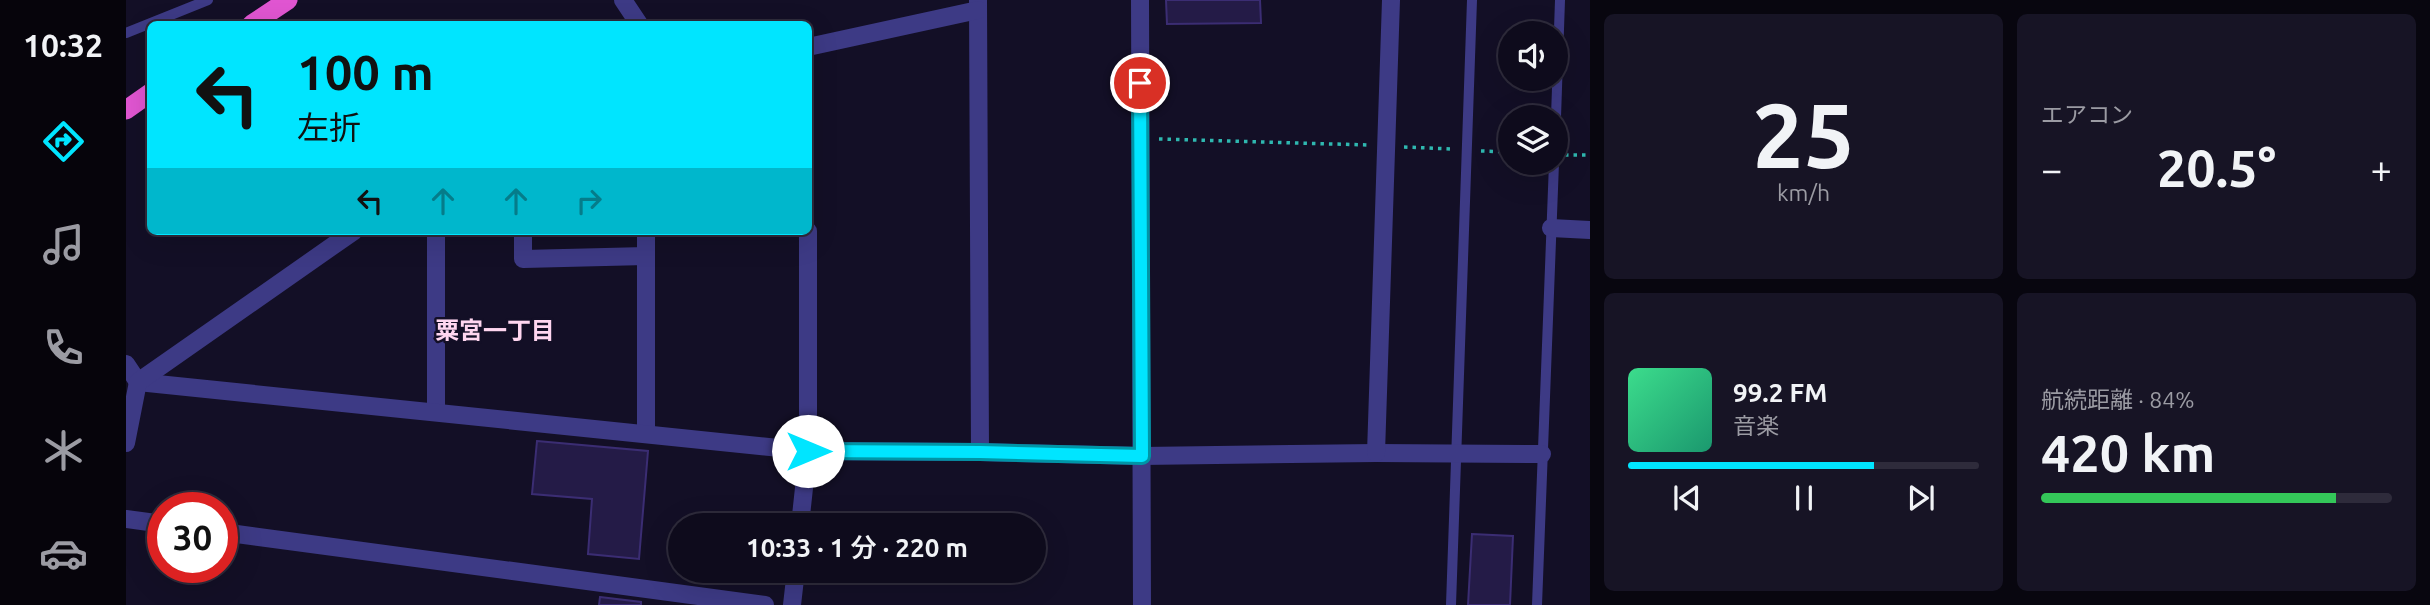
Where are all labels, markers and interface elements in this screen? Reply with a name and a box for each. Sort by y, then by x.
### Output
map controls [1498,21,1568,175]
button: sound [1498,21,1568,91]
text: 10:32 [23,27,103,63]
text: 100 m [297,44,434,99]
icon: left [182,49,273,140]
pin [1110,53,1170,113]
icon: arrive [1121,64,1159,102]
text: 25 [1752,83,1855,185]
text: エアコン [2041,102,2133,127]
button: layers [1498,105,1568,175]
text: 左折 [297,109,361,145]
icon: directions [39,117,88,166]
text: 20.5° [2157,139,2276,197]
text: − [2041,148,2062,190]
text: + [2371,148,2392,190]
text: km/h [1777,180,1830,205]
icon: left [351,182,389,220]
icon: ahead [424,182,462,220]
icon: ahead [497,182,535,220]
icon: right [570,182,608,220]
icon: music [39,220,88,269]
district label: 粟宮一丁目 [435,317,555,344]
icon: phone [39,323,88,372]
text: 99.2 FM [1733,378,1827,407]
text: 航続距離 · 84% [2041,387,2194,412]
text: 音楽 [1733,413,1779,438]
position arrow [771,414,845,488]
text: 420 km [2041,424,2215,482]
icon: climate [39,426,88,475]
icon: previous [1668,479,1706,517]
icon: pause [1785,479,1823,517]
icon: next [1902,479,1940,517]
speed limit sign: 30 [147,492,238,583]
icon: car [39,529,88,578]
text: 10:33 · 1 分 · 220 m [746,533,968,562]

